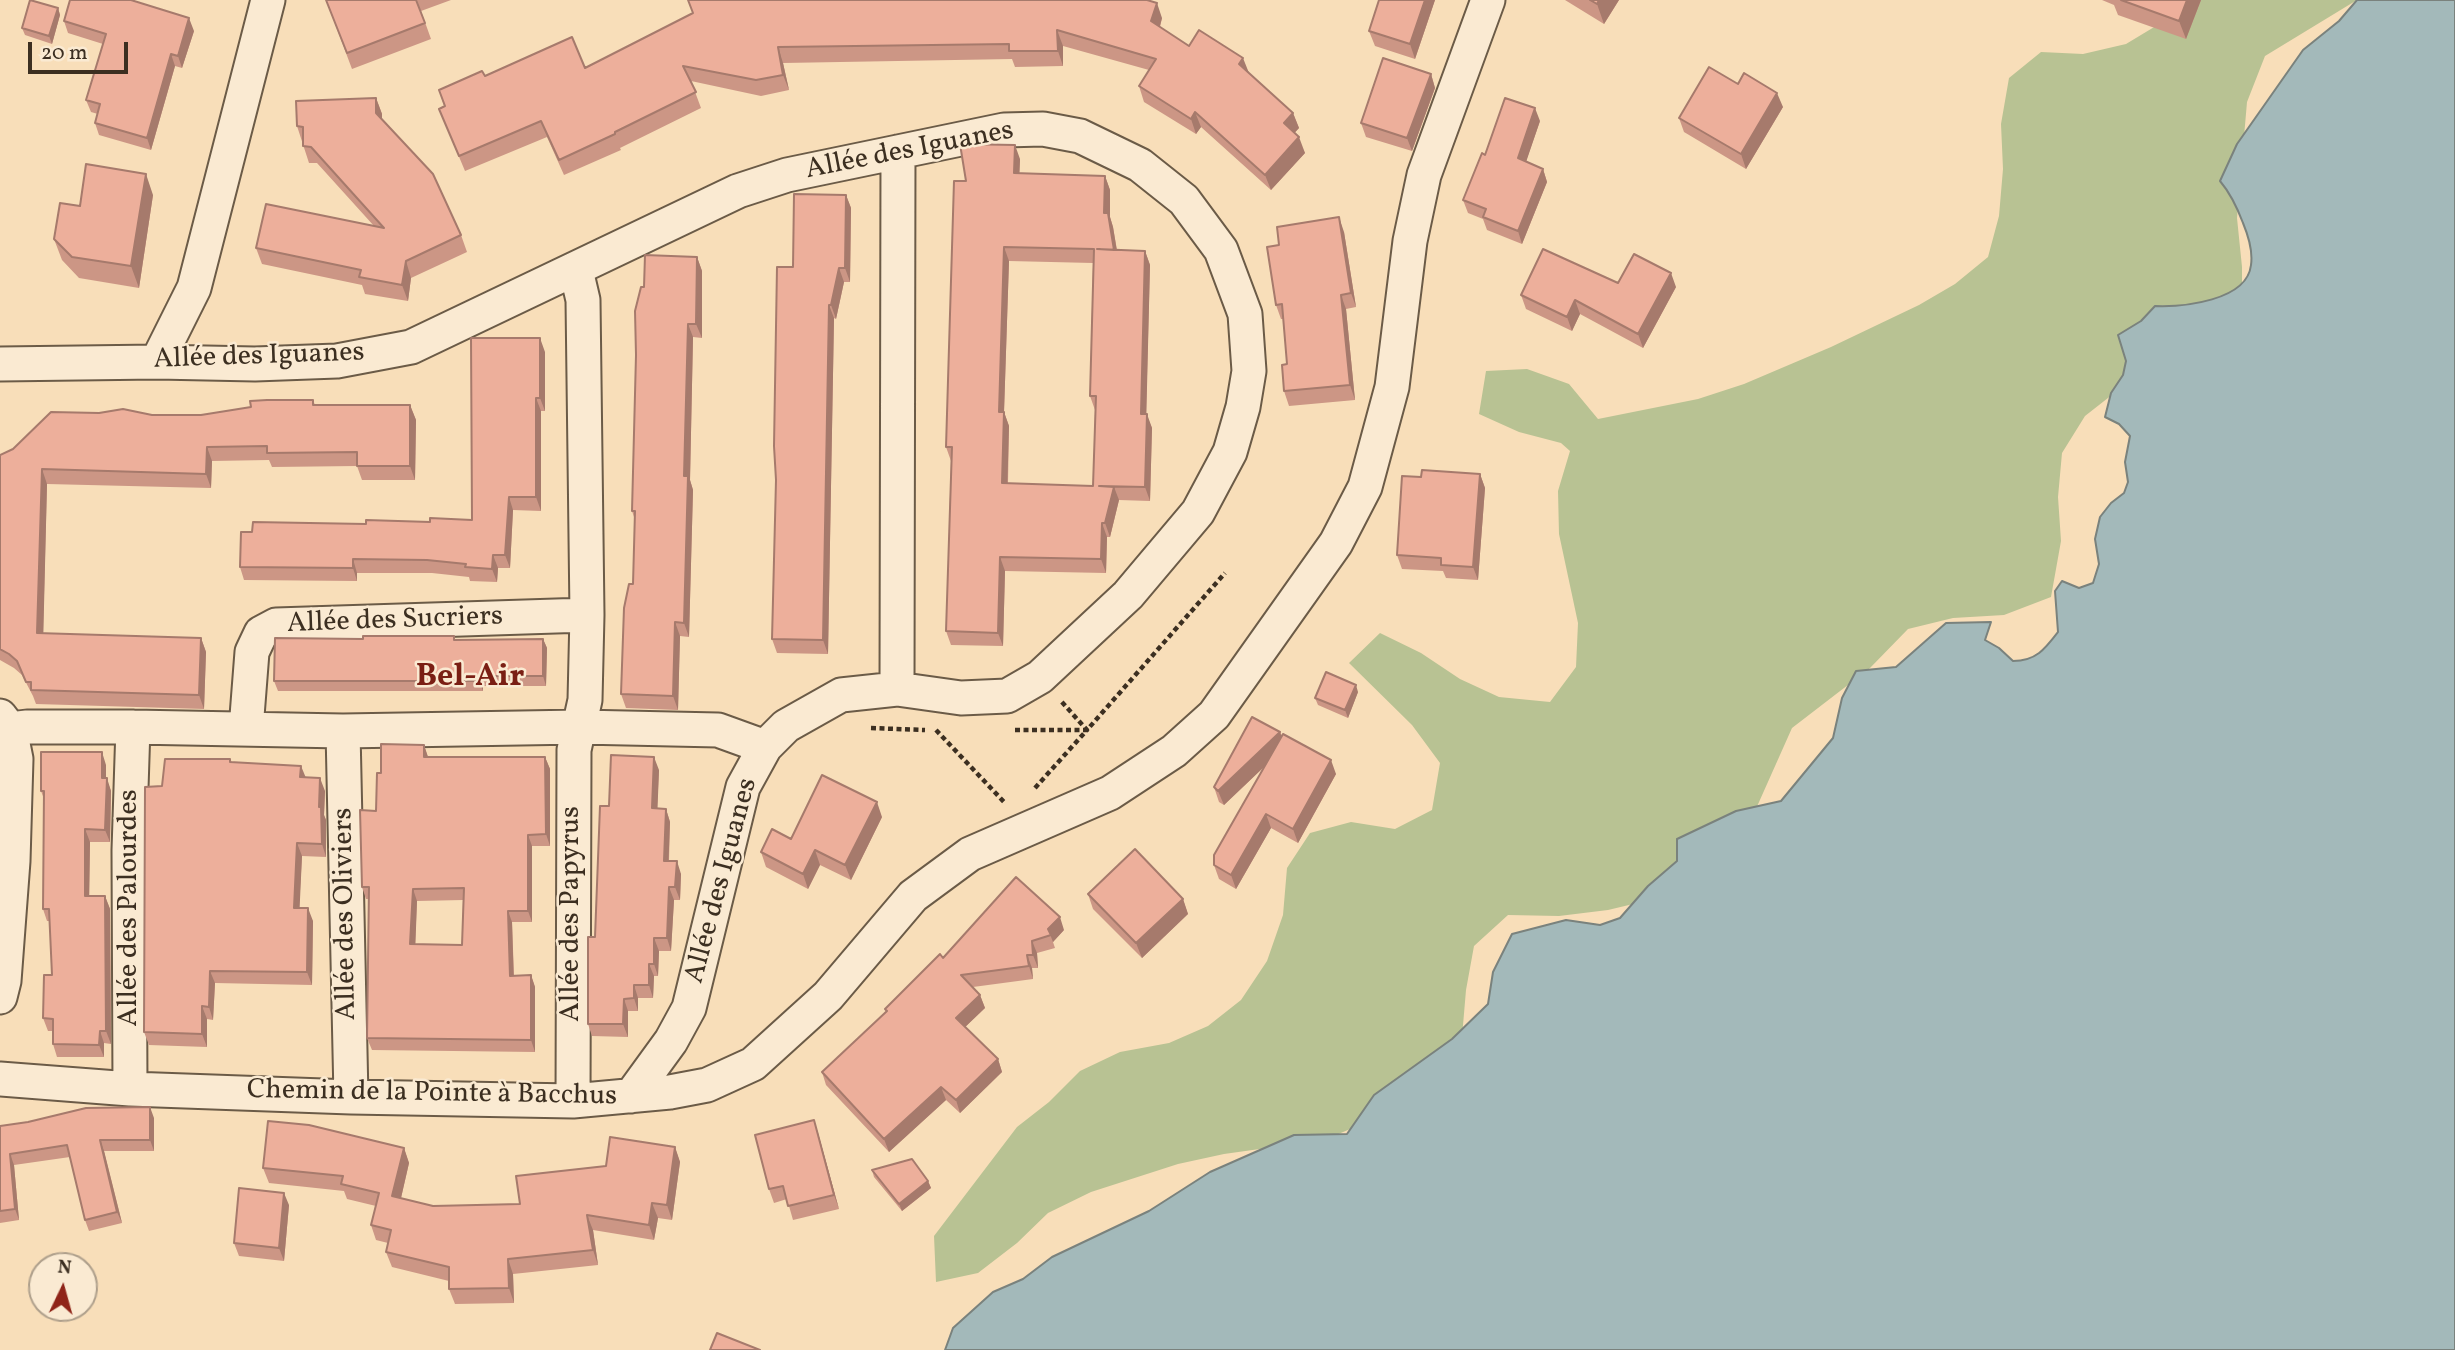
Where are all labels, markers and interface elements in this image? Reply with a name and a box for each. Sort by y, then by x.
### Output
scale bar [32,28,131,72]
text: 20 m [41,39,87,68]
street label: Allée des Iguanes [803,115,1017,189]
street label: Allée des Iguanes [153,338,365,378]
street label: Allée des Sucriers [286,601,504,643]
district label: Bel-Air [416,660,524,698]
street label: Allée des Iguanes [679,775,767,987]
street label: Allée des Palourdes [114,789,148,1027]
street label: Allée des Papyrus [556,806,590,1022]
street label: Allée des Oliviers [328,807,366,1021]
street label: Chemin de la Pointe à Bacchus [247,1075,617,1115]
north arrow [28,1252,98,1322]
text: N [57,1255,73,1282]

